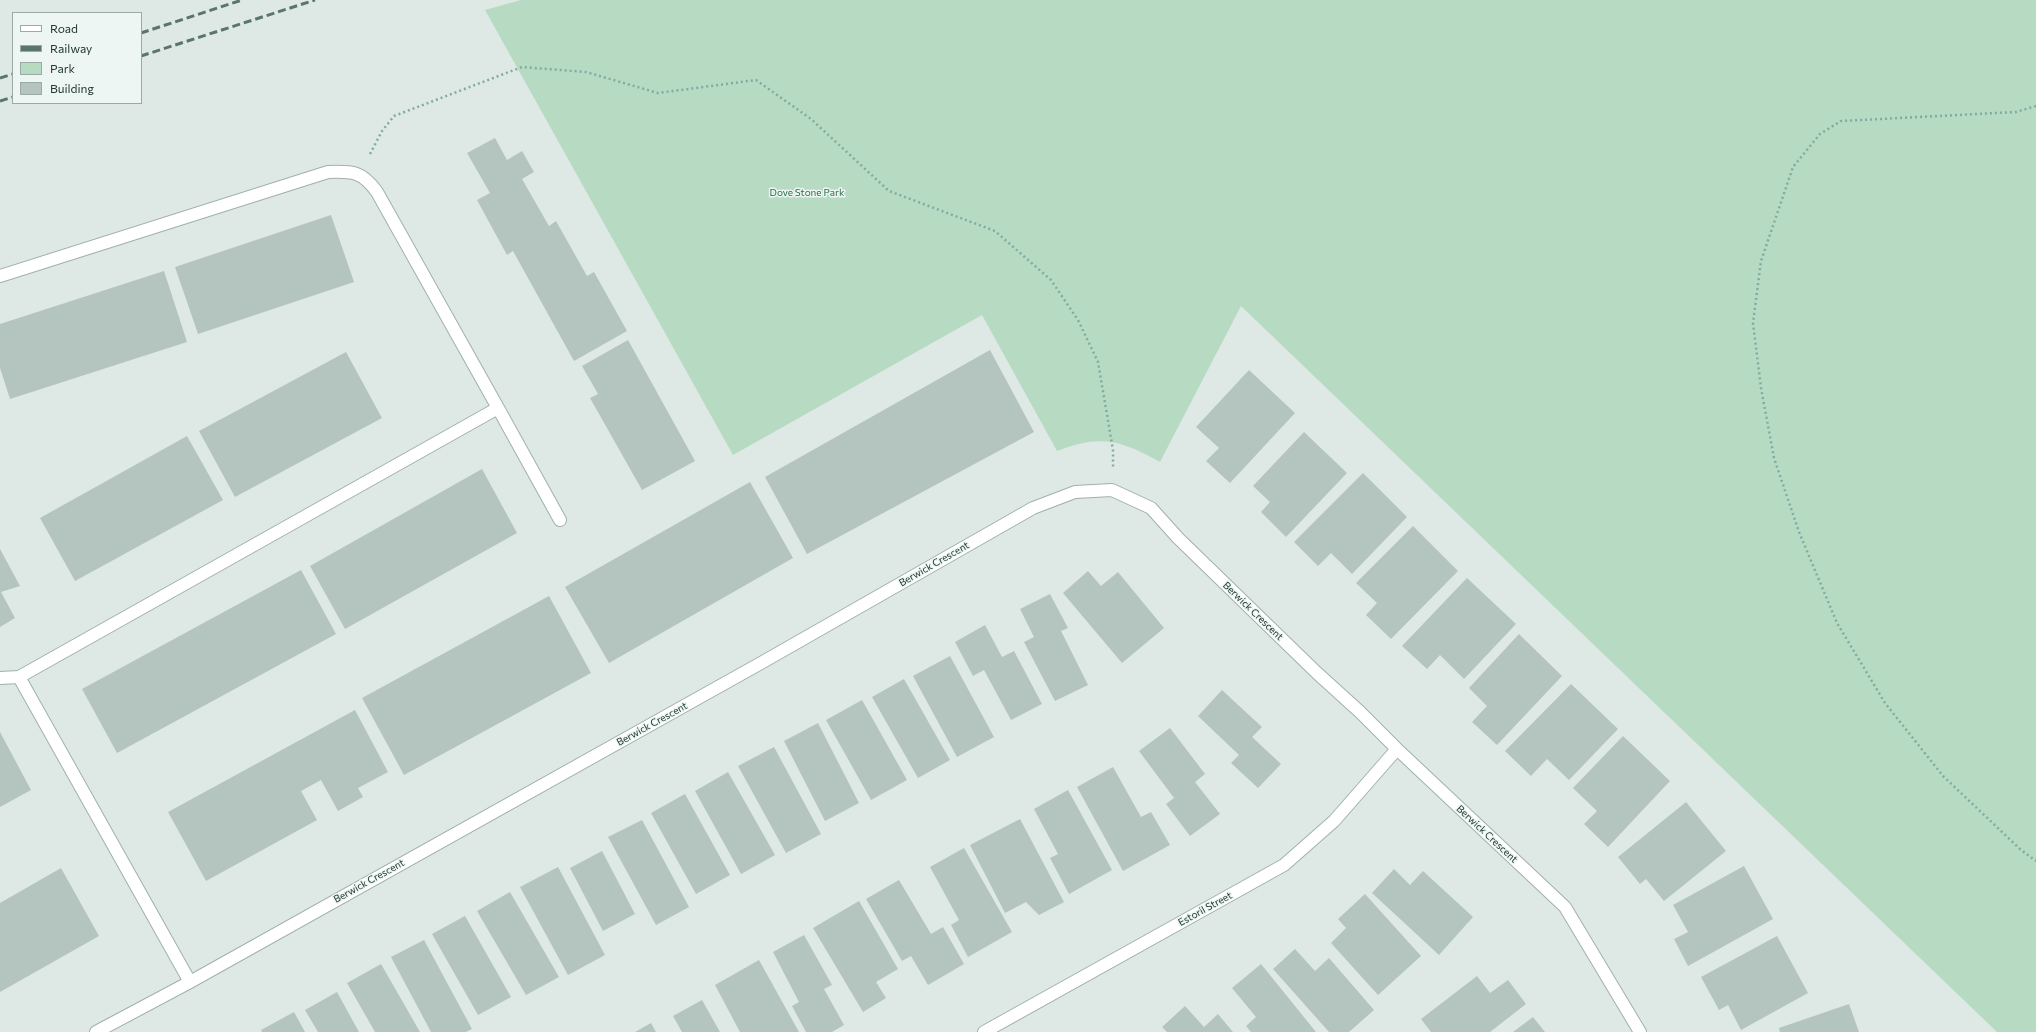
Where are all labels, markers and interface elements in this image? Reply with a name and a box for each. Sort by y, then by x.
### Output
legend [12,12,142,104]
text: Road [50,21,78,35]
text: Railway [50,41,92,55]
text: Park [50,61,75,75]
text: Building [50,81,94,95]
park label: Dove Stone Park [770,187,844,199]
street label: Berwick Crescent [897,539,971,589]
street label: Berwick Crescent [1220,579,1286,643]
street label: Berwick Crescent [614,700,690,748]
street label: Berwick Crescent [1454,803,1520,865]
street label: Berwick Crescent [331,857,407,905]
street label: Estoril Street [1176,889,1234,929]

